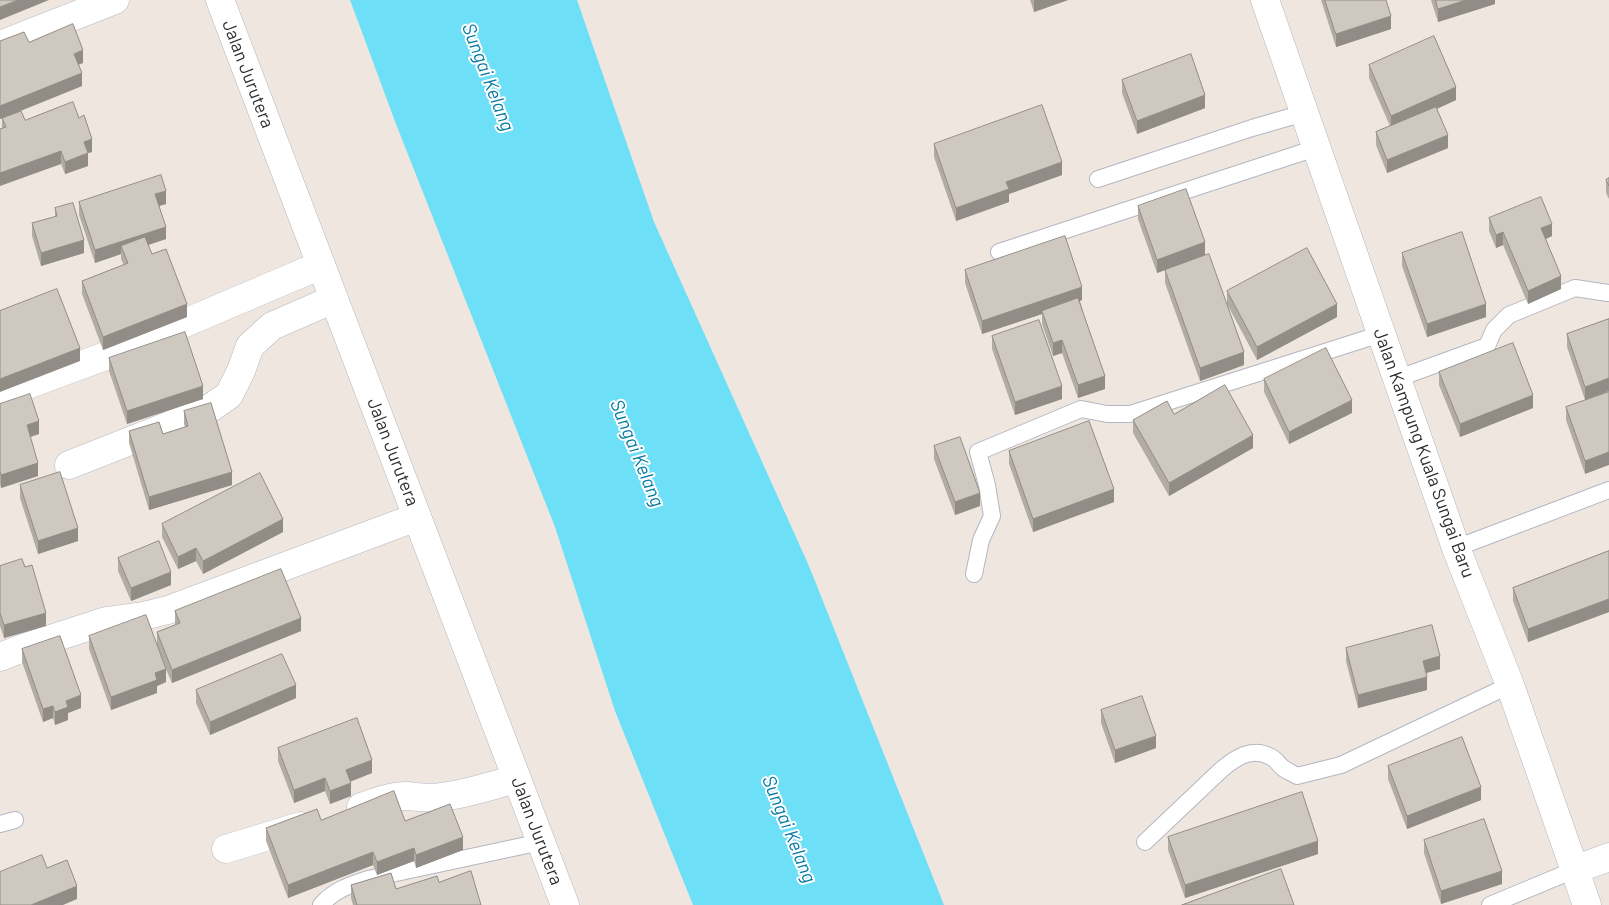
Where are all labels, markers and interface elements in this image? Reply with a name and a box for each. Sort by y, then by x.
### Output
street label: Jalan Jurutera [217,17,279,131]
water label: Sungai Kelang [457,20,519,134]
street label: Jalan Kampung Kuala Sungai Baru [1369,325,1479,581]
street label: Jalan Jurutera [362,395,424,509]
water label: Sungai Kelang [605,396,669,510]
water label: Sungai Kelang [757,772,821,886]
street label: Jalan Jurutera [506,774,568,888]

